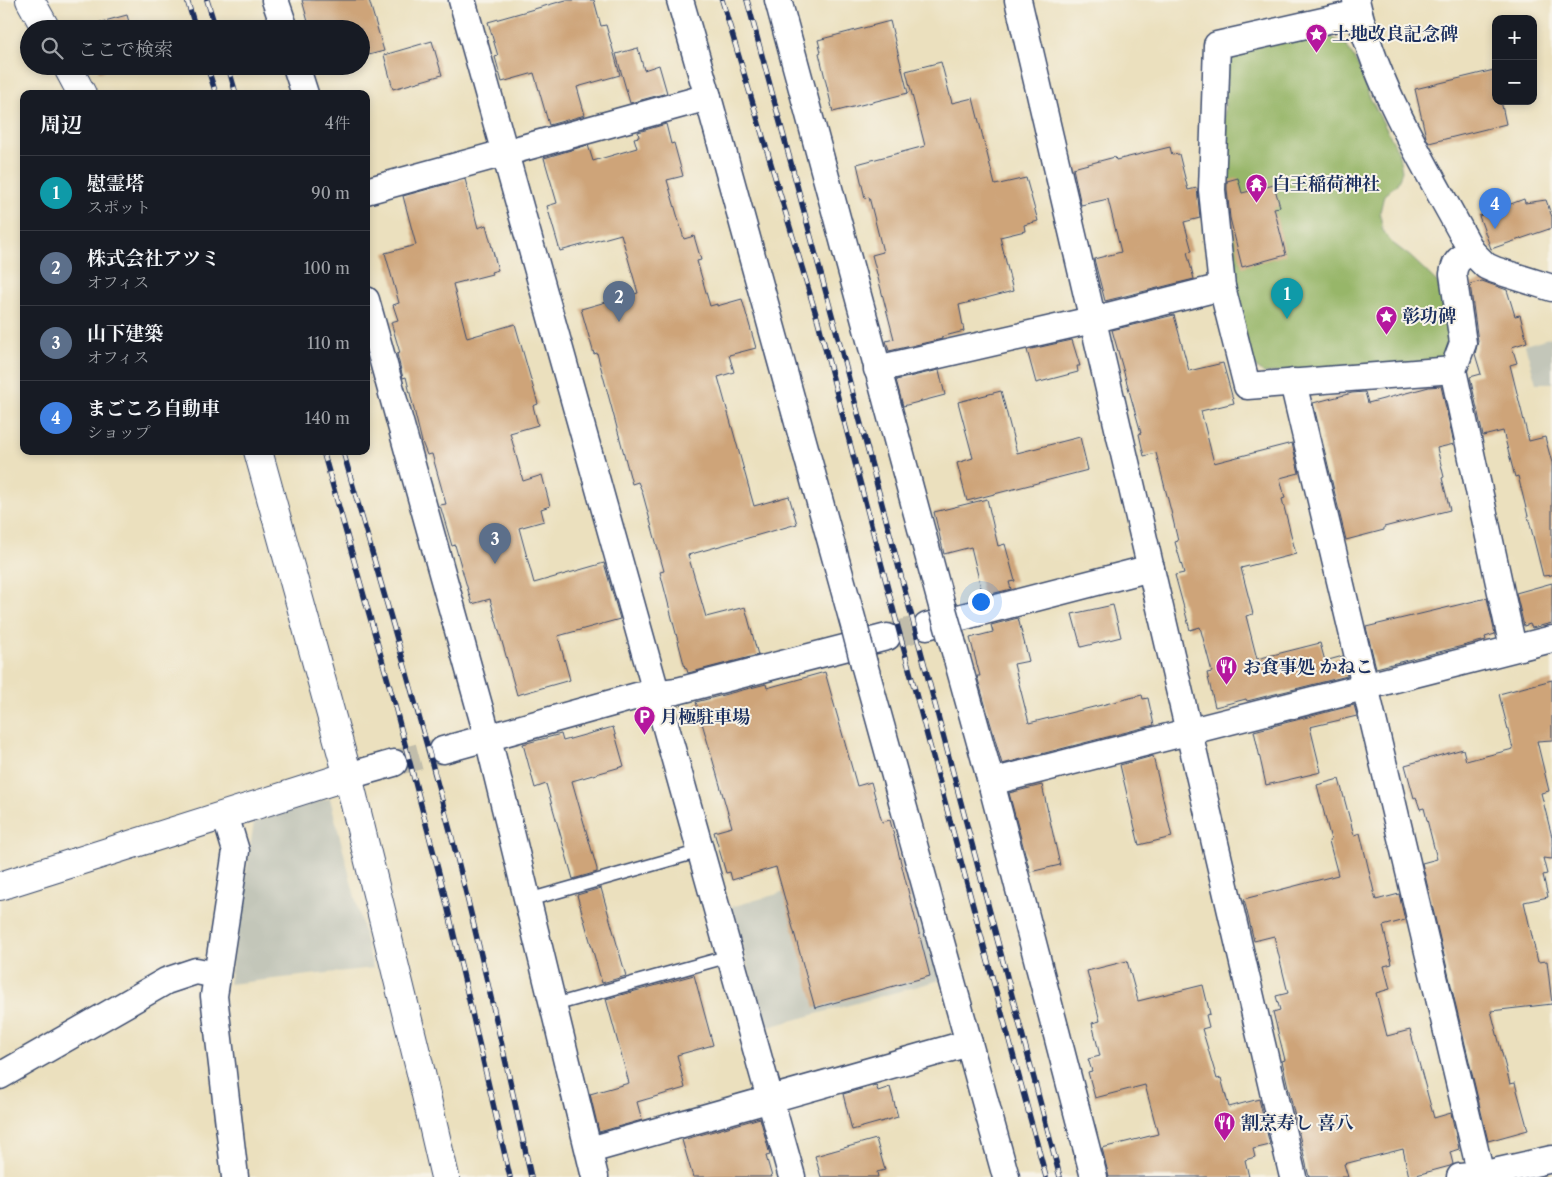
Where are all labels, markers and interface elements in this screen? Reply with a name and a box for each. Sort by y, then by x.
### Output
map controls [1492,15,1537,105]
button: + [1492,15,1537,60]
search box [20,20,370,75]
place icon: 土地改良記念碑 [1304,22,1328,53]
place label: 土地改良記念碑 [1332,23,1458,45]
icon: search [38,34,66,62]
text: ここで検索 [78,38,173,61]
button: − [1492,60,1537,105]
text: 周辺 [40,112,82,137]
text: 4件 [325,113,350,133]
text: 慰霊塔 [87,172,144,195]
temple icon: 白王稲荷神社 [1244,172,1268,203]
place label: 白王稲荷神社 [1272,173,1380,195]
text: 1 [52,183,60,203]
text: 90 m [311,183,350,203]
pin: 4 [1479,188,1511,229]
text: スポット [87,197,151,217]
text: 株式会社アツミ [87,247,220,270]
text: 2 [51,258,61,278]
text: 100 m [304,258,350,278]
text: オフィス [87,272,149,292]
pin: 1 [1271,278,1303,319]
pin: 2 [603,281,635,322]
place icon: 彰功碑 [1374,304,1398,335]
place label: 彰功碑 [1402,305,1456,327]
text: 山下建築 [87,322,163,345]
text: 3 [51,333,61,353]
text: 110 m [307,333,350,353]
text: オフィス [87,347,149,367]
text: まごころ自動車 [87,397,220,420]
text: 4 [51,408,61,428]
text: 140 m [305,408,350,428]
text: ショップ [87,422,151,442]
pin: 3 [479,523,511,564]
your location [968,589,994,615]
restaurant icon: お食事処 かねこ [1215,655,1239,686]
place label: お食事処 かねこ [1243,656,1374,678]
parking icon: 月極駐車場 [632,705,656,736]
place label: 月極駐車場 [660,706,750,728]
restaurant icon: 割烹寿し 喜八 [1213,1111,1237,1142]
place label: 割烹寿し 喜八 [1241,1112,1354,1134]

